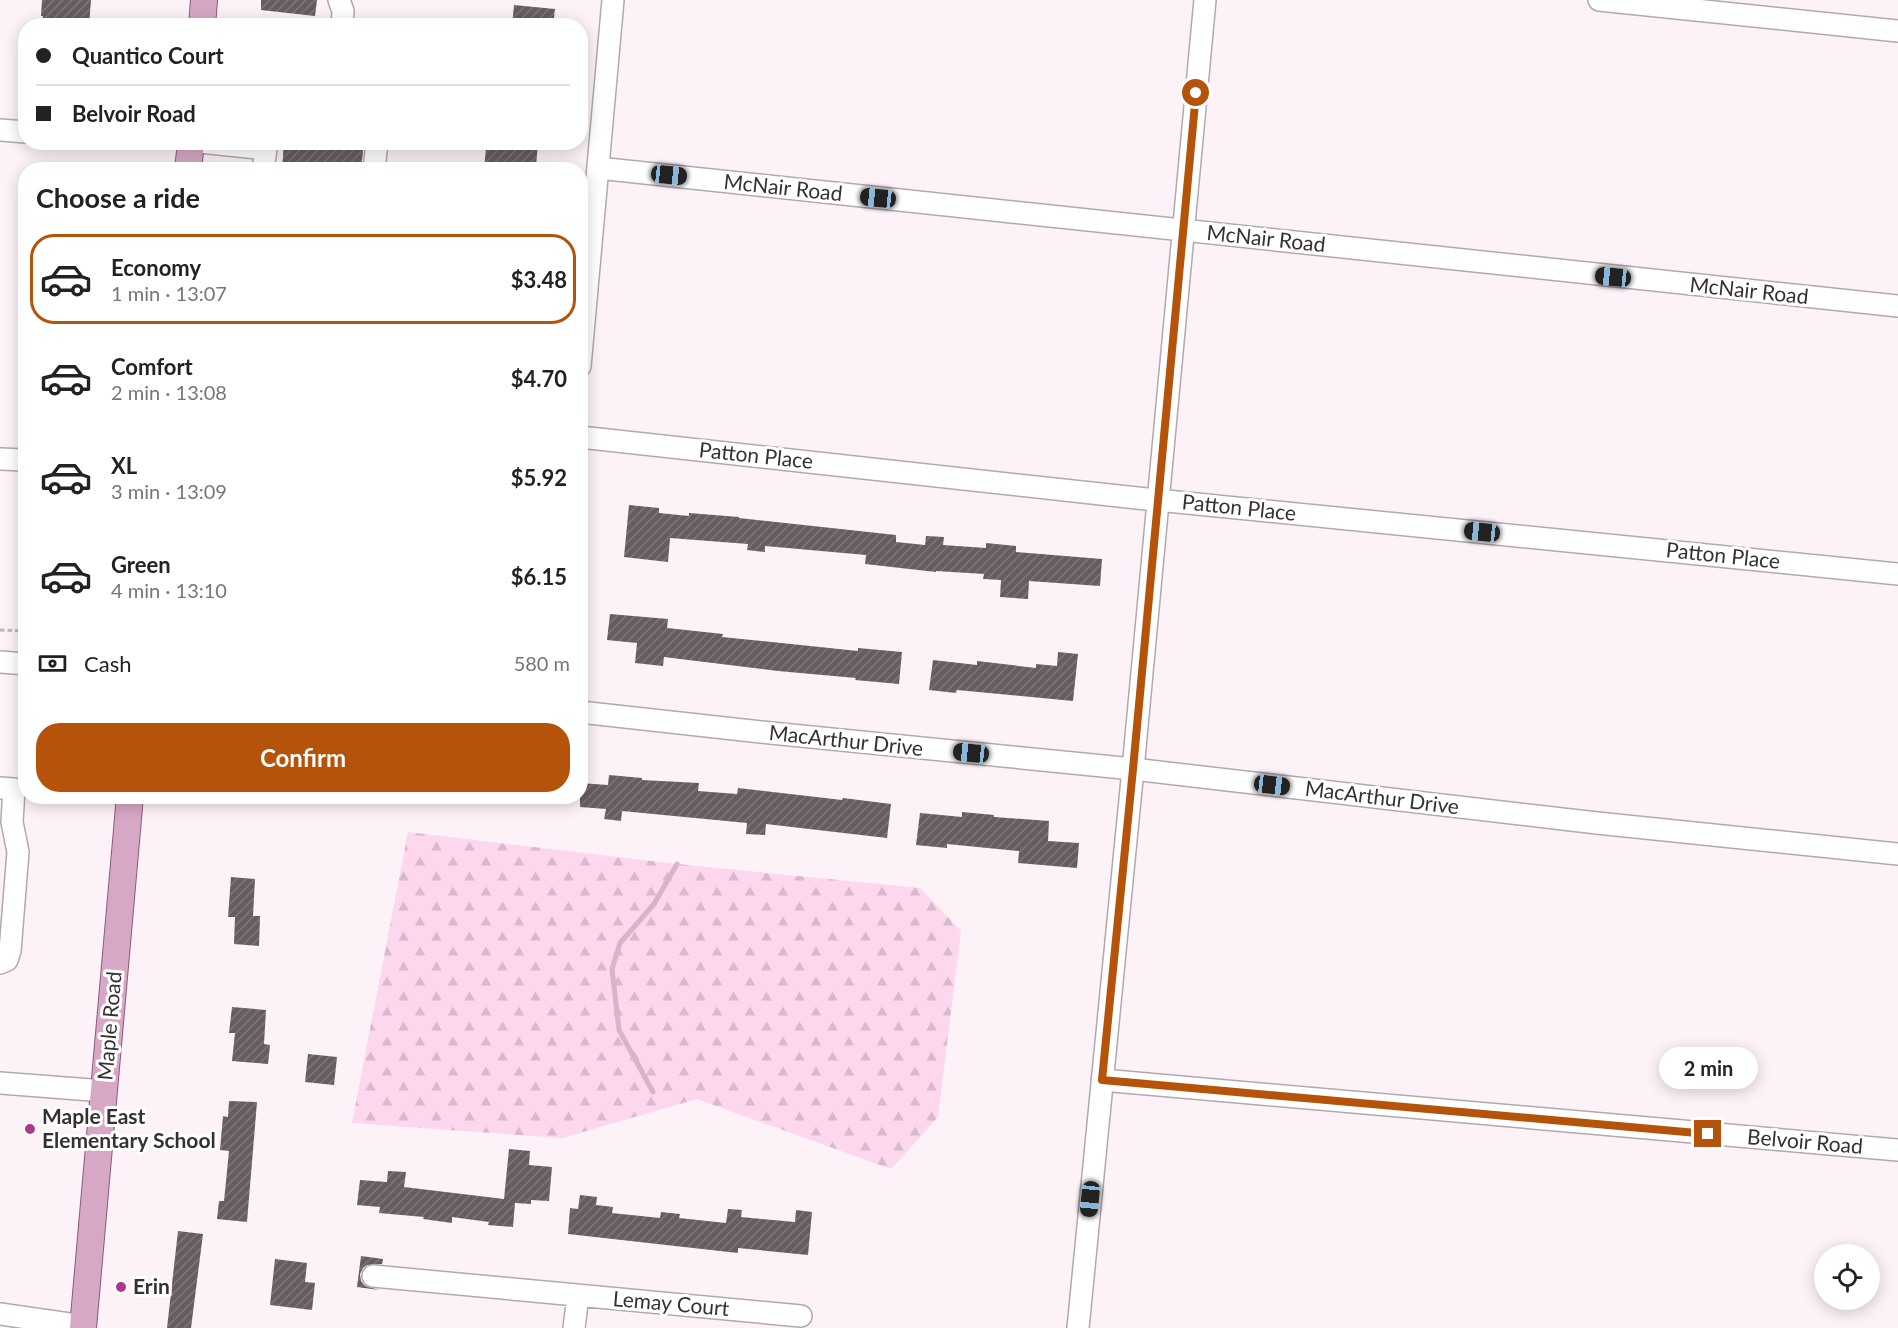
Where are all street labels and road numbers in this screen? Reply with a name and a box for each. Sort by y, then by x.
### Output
street label: McNair Road [722,168,844,205]
street label: McNair Road [1205,219,1327,256]
street label: McNair Road [1688,271,1810,308]
street label: Patton Place [698,436,815,473]
street label: Patton Place [1181,488,1298,525]
street label: Patton Place [1665,536,1782,573]
street label: MacArthur Drive [768,719,925,760]
street label: MacArthur Drive [1304,775,1461,818]
street label: Maple Road [91,970,126,1081]
street label: Belvoir Road [1746,1123,1864,1158]
street label: Lemay Court [612,1285,731,1320]

